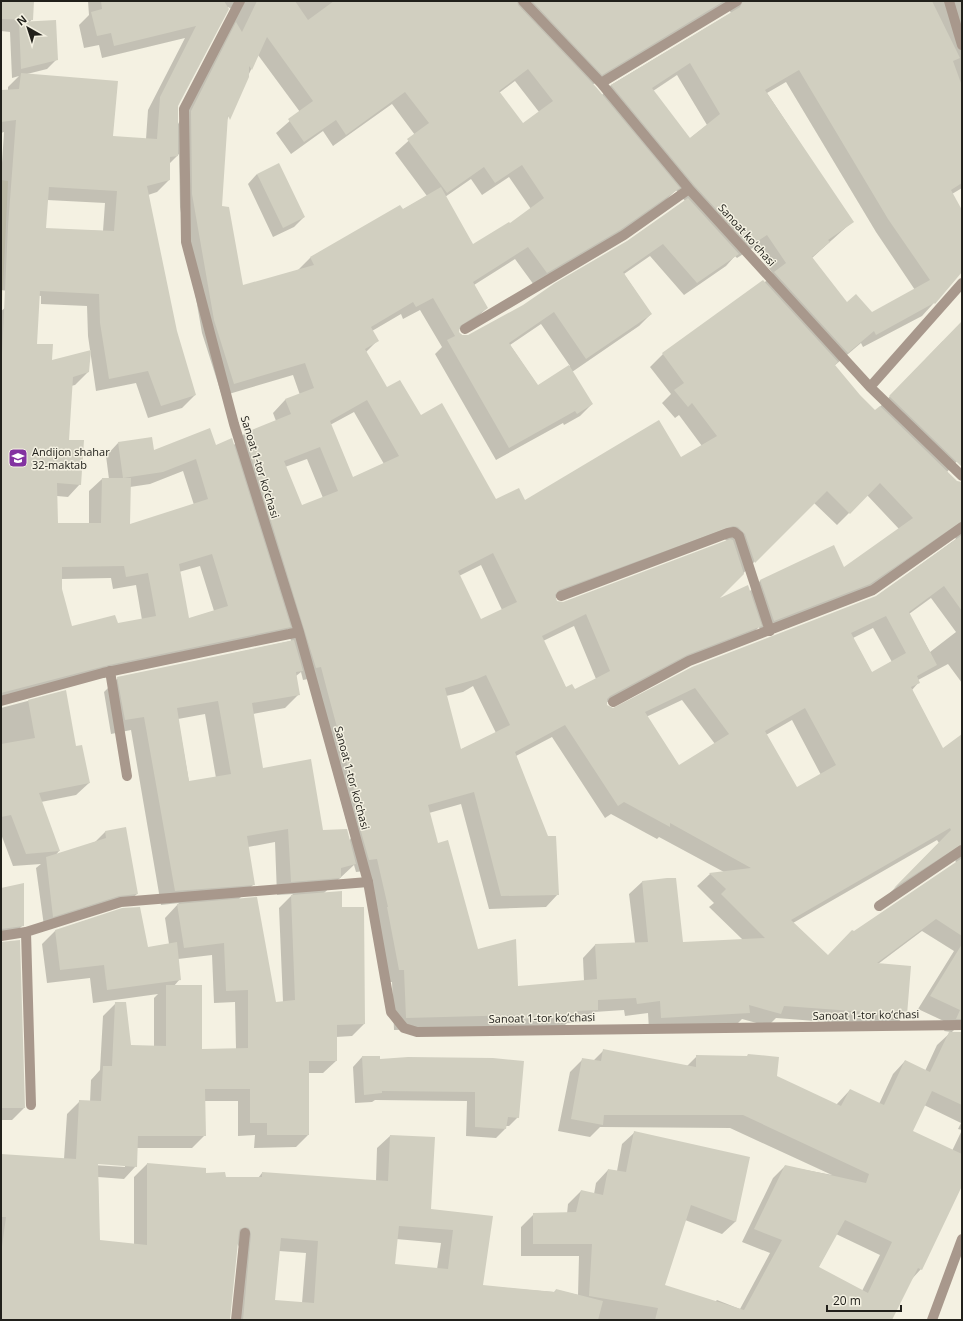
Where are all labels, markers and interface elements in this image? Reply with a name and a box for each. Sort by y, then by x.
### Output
north arrow [8,8,48,48]
text: N [13,11,30,28]
street label: Sanoat koʻchasi [715,200,780,269]
street label: Sanoat 1-tor ko‘chasi [238,414,283,520]
place label: Andijon shahar 32-maktab [32,444,110,472]
school or university icon: Andijon shahar 32-maktab [7,447,29,469]
street label: Sanoat 1-tor ko‘chasi [331,724,374,831]
street label: Sanoat 1-tor ko‘chasi [813,1006,919,1023]
street label: Sanoat 1-tor ko‘chasi [489,1009,595,1026]
scale bar [827,1287,901,1313]
text: 20 m [833,1292,861,1309]

